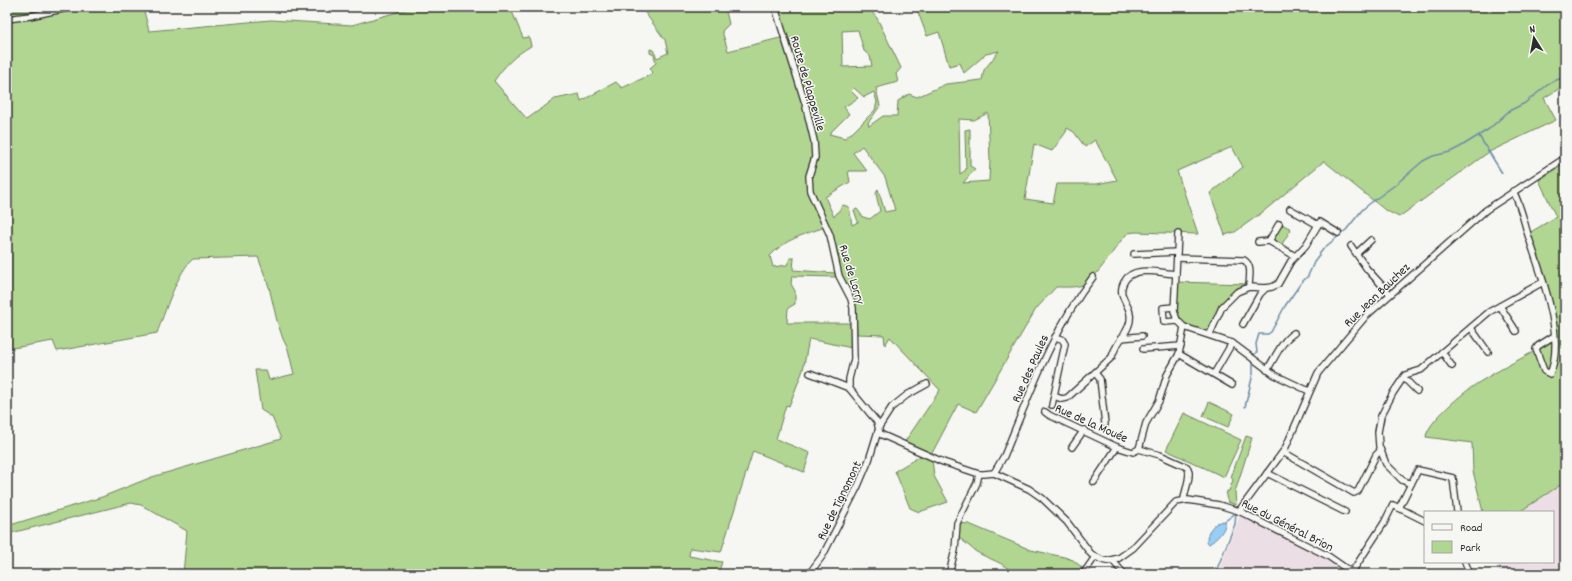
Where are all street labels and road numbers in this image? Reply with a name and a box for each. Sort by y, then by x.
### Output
street label: Route de Plappeville [784,34,829,134]
street label: Rue de Lorry [833,243,869,308]
street label: Rue Jean Bauchez [1340,259,1415,332]
street label: Rue des Paules [1008,332,1055,406]
street label: Rue de la Mouée [1052,400,1131,449]
street label: Rue de Tignomont [813,458,868,544]
street label: Rue du Général Brion [1237,495,1336,558]

